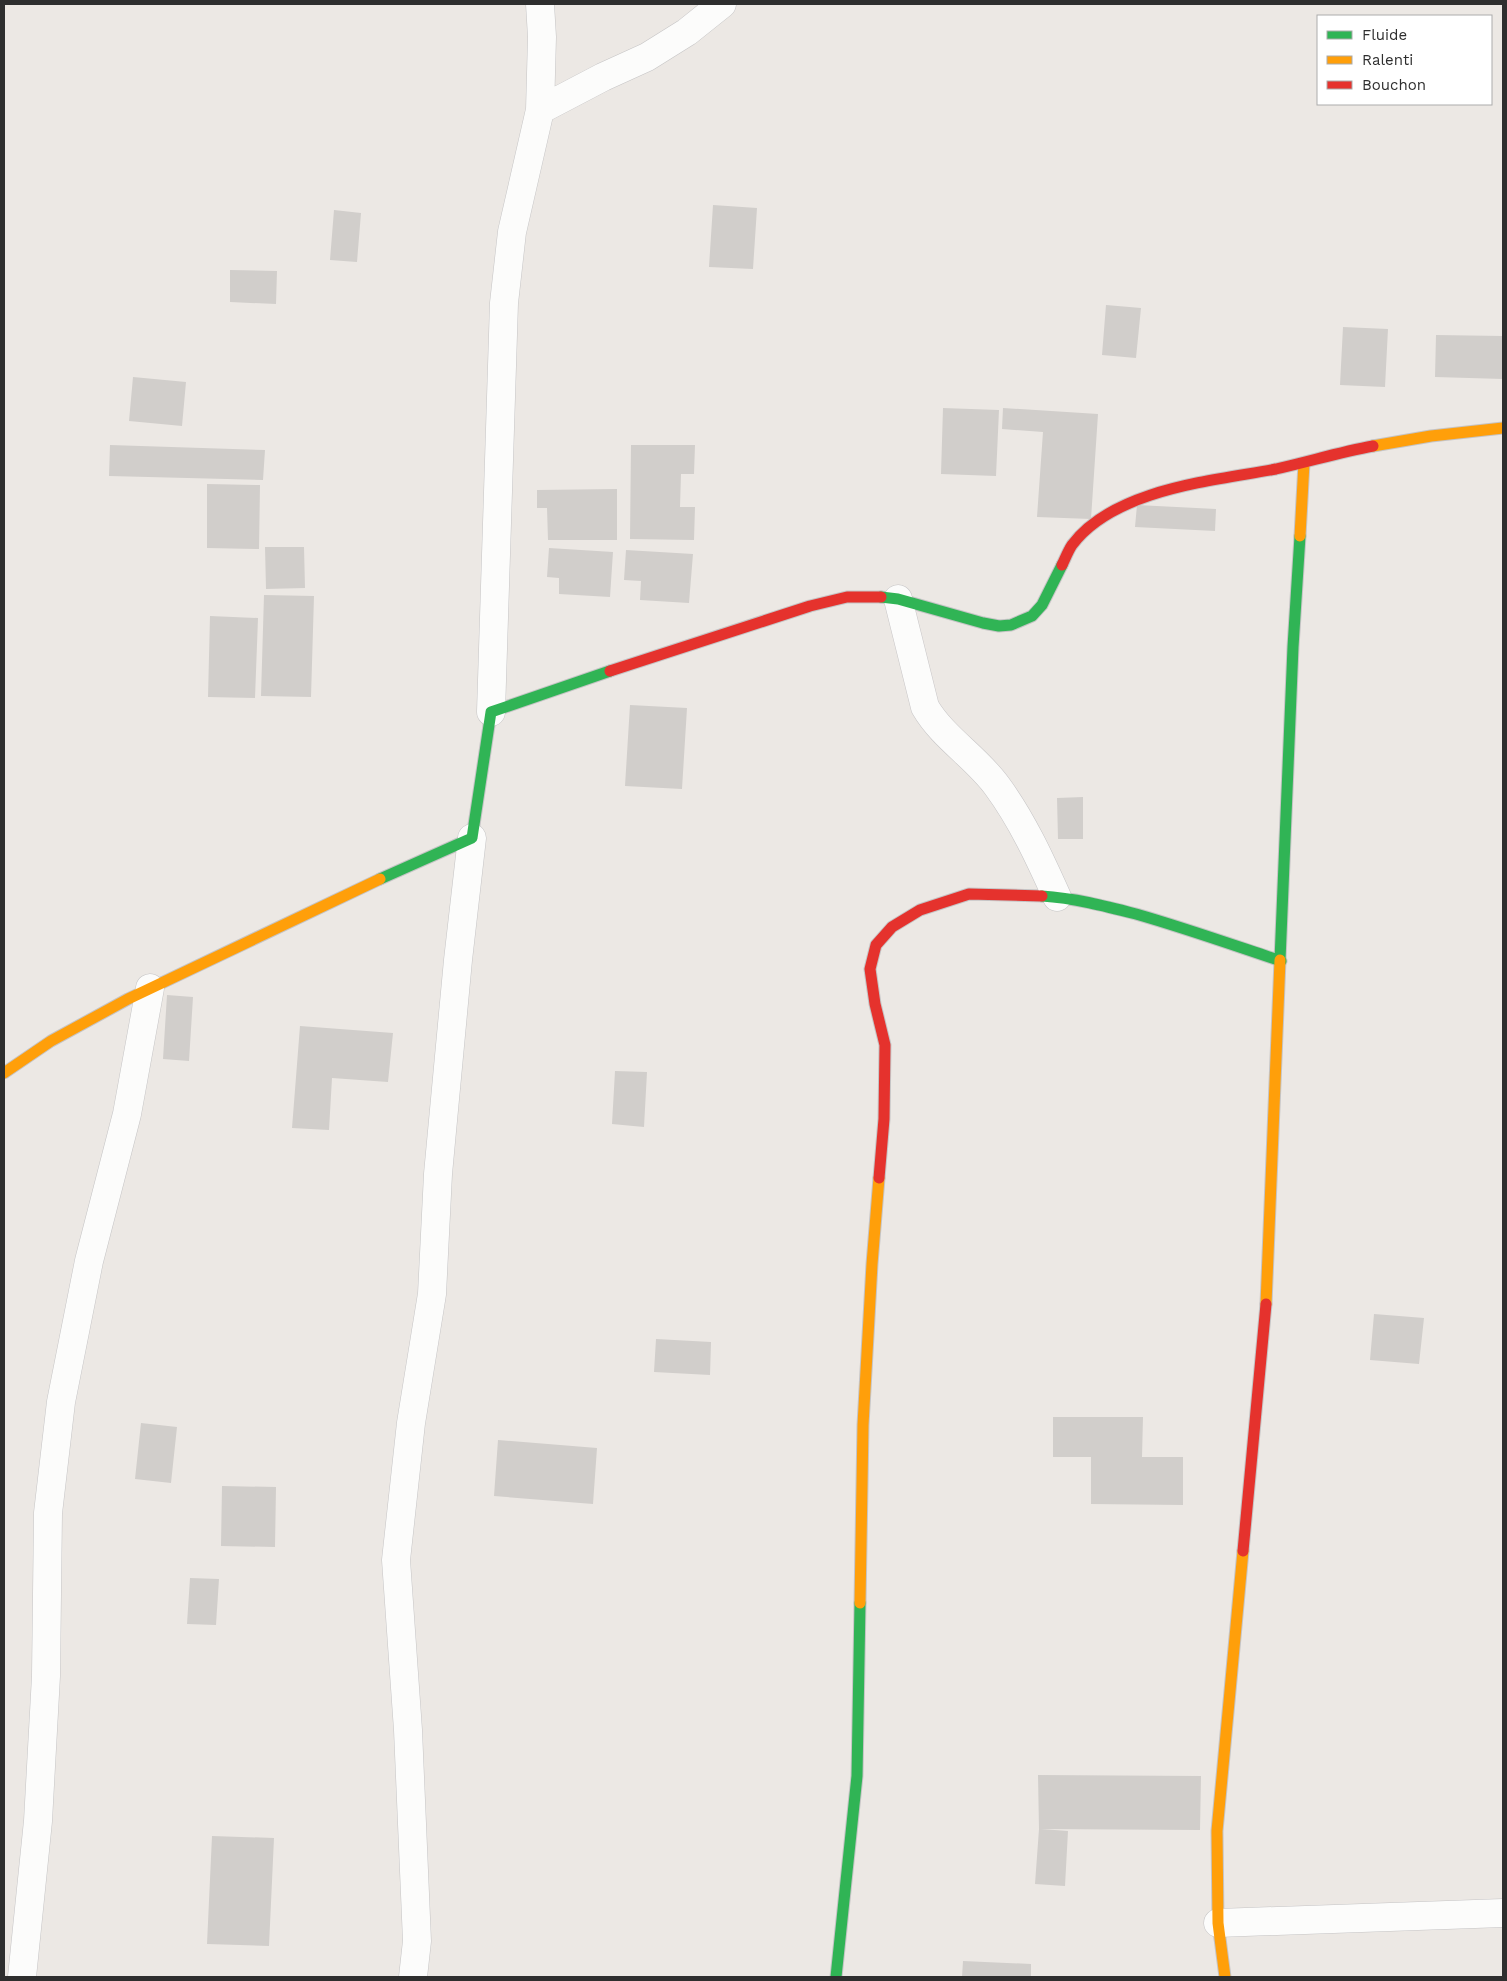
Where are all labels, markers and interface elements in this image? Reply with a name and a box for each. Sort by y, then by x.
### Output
legend [1317,15,1492,105]
text: Fluide [1362,26,1407,44]
text: Ralenti [1362,51,1413,69]
text: Bouchon [1362,76,1426,94]

